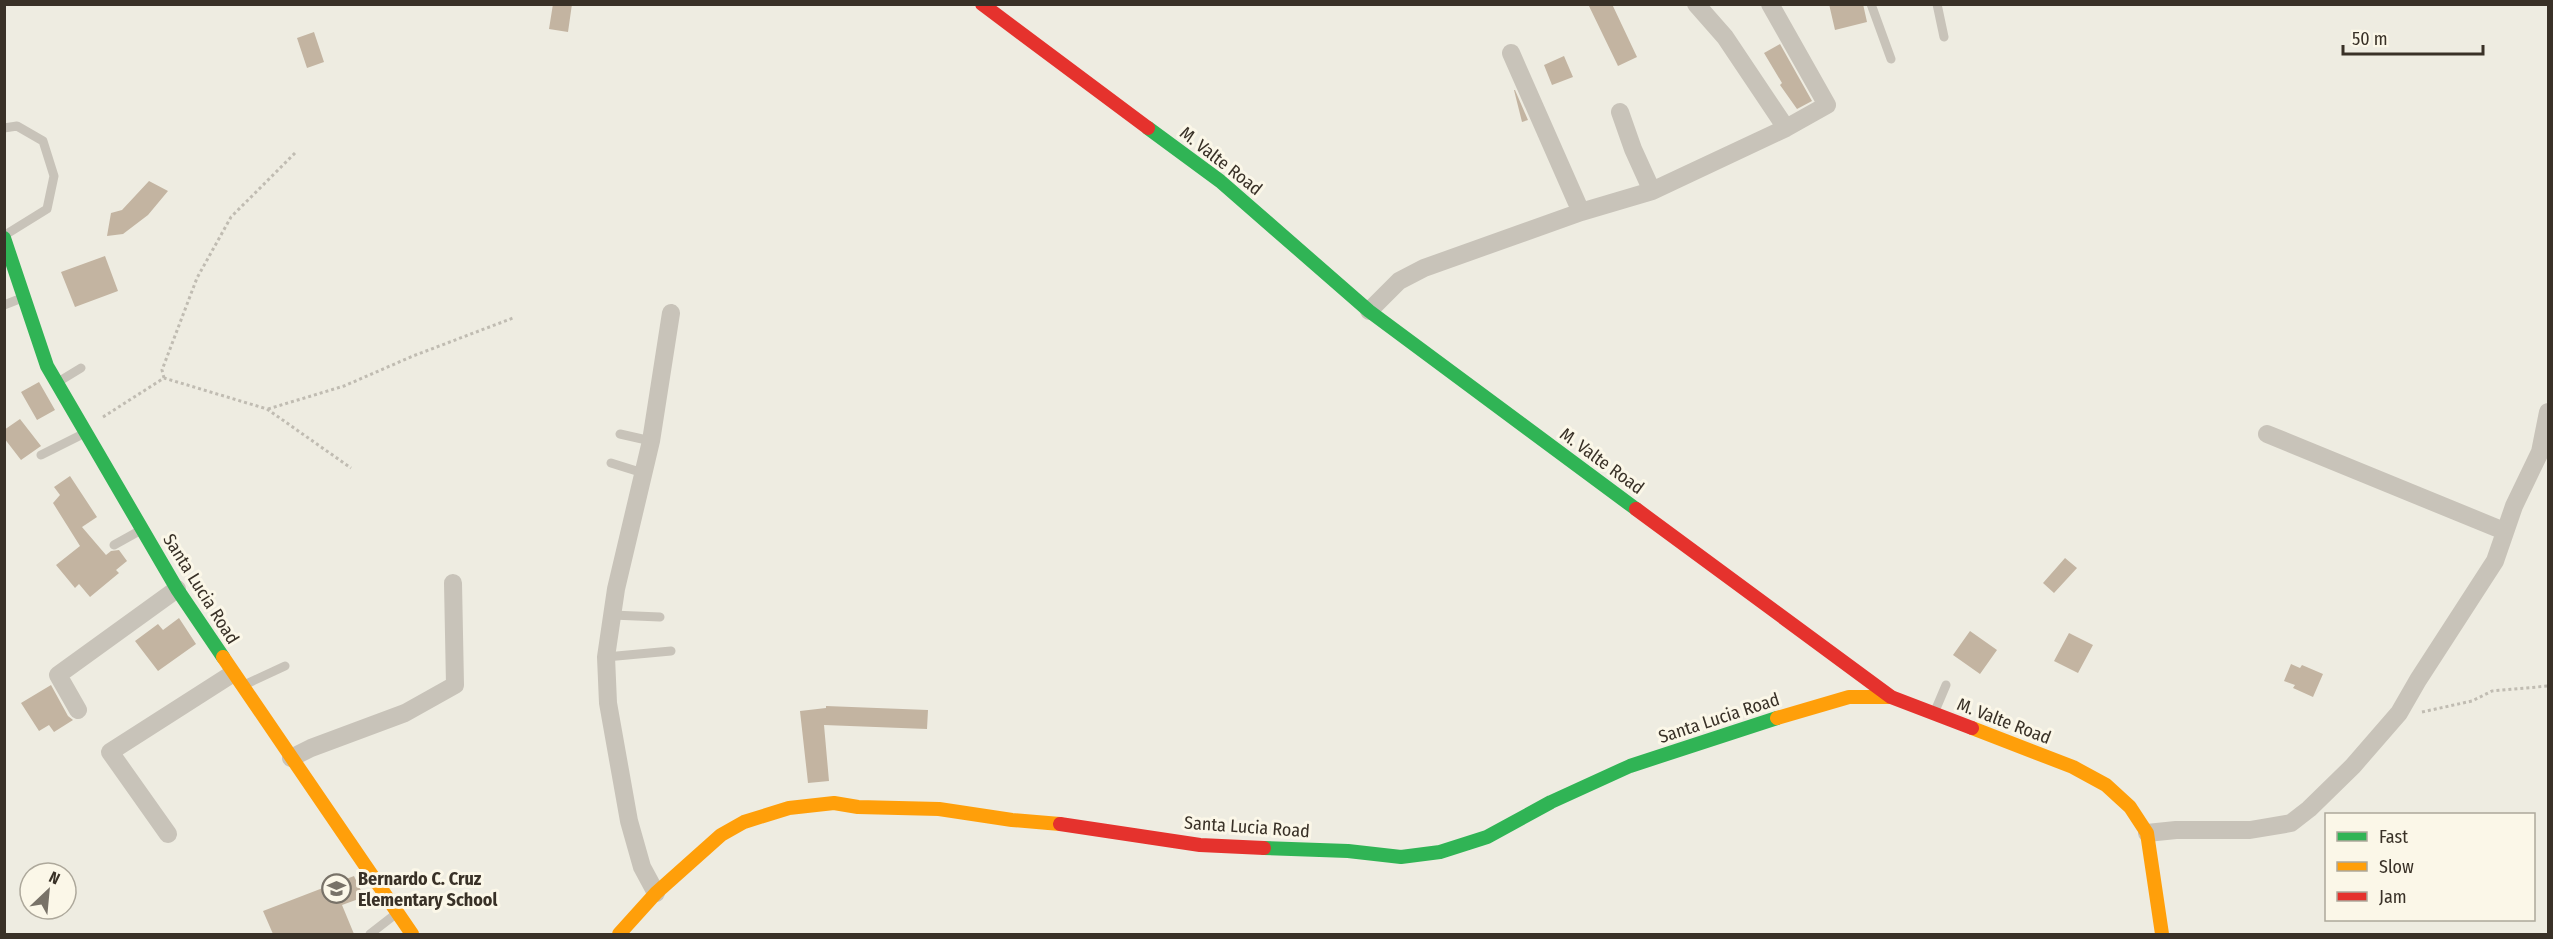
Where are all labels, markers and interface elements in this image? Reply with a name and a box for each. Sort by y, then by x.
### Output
scale bar [2343,18,2482,56]
text: 50 m [2352,28,2388,50]
street label: M. Valte Road [1175,122,1267,200]
street label: M. Valte Road [1556,423,1648,499]
street label: Santa Lucia Road [158,530,244,648]
street label: Santa Lucia Road [1656,688,1782,748]
street label: M. Valte Road [1954,693,2054,749]
street label: Santa Lucia Road [1184,812,1310,842]
legend [2325,813,2535,921]
text: Fast [2379,826,2408,848]
text: Slow [2379,856,2414,878]
north arrow [18,861,78,921]
text: N [46,867,63,889]
place label: Bernardo C. Cruz Elementary School [358,868,497,911]
school or university icon: Bernardo C. Cruz Elementary School [321,873,353,905]
text: Jam [2379,886,2407,908]

